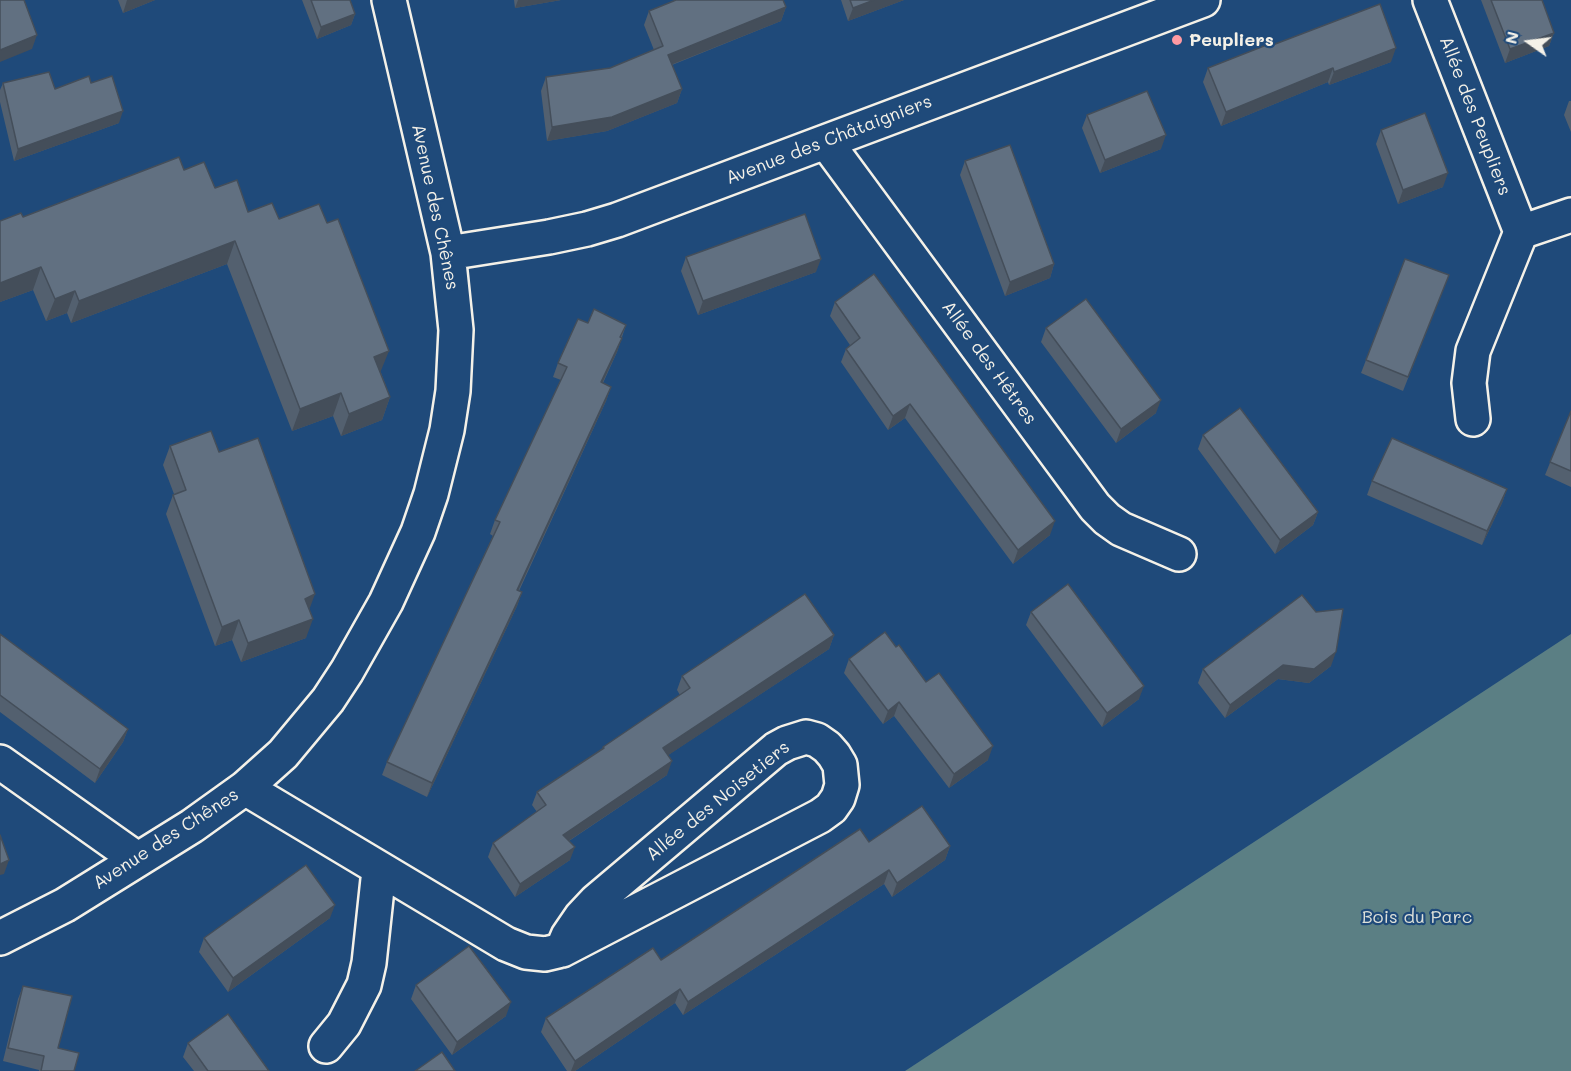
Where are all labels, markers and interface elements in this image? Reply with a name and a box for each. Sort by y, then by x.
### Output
north arrow [1499,12,1559,72]
place label: Peupliers [1189,29,1274,51]
text: N [1499,29,1523,46]
marker: Peupliers [1170,33,1184,47]
street label: Allée des Peupliers [1435,33,1515,199]
street label: Avenue des Châtaigniers [723,91,935,189]
street label: Avenue des Chênes [407,122,463,292]
street label: Allée des Hêtres [937,297,1041,429]
street label: Allée des Noisetiers [642,737,794,865]
street label: Avenue des Chênes [89,784,243,894]
park label: Bois du Parc [1362,906,1472,928]

